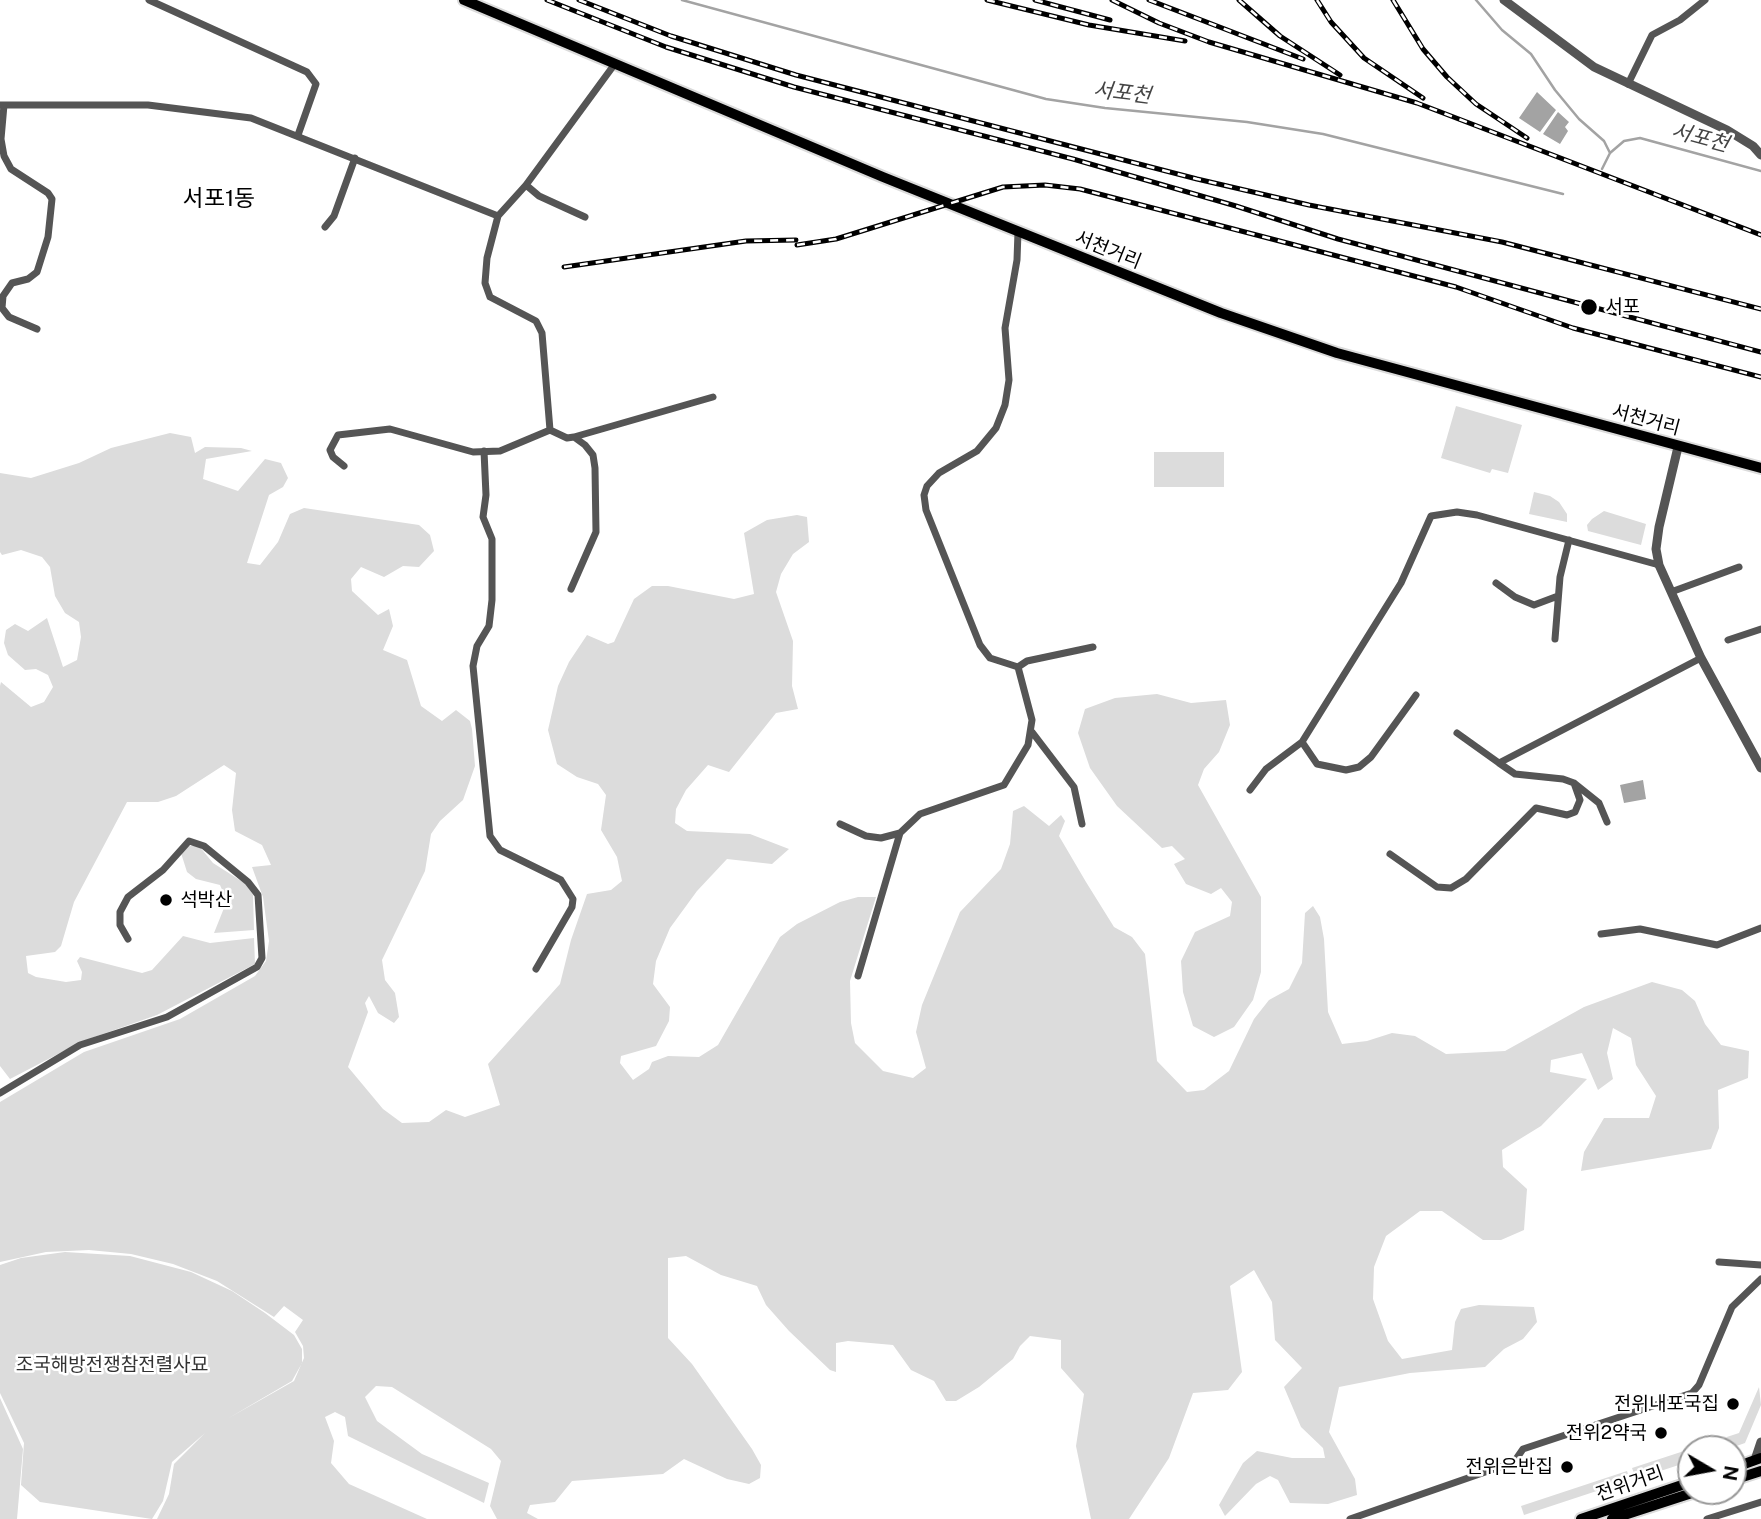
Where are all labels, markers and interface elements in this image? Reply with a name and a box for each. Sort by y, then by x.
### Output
water label: 서포천 [1092,77,1152,109]
water label: 서포천 [1669,118,1731,158]
district label: 서포1동 [183,185,255,213]
street label: 서천거리 [1071,226,1145,274]
place label: 서포 [1605,296,1640,318]
marker: 서포 [1579,297,1599,317]
street label: 서천거리 [1609,400,1683,440]
place label: 석박산 [180,889,232,911]
marker: 석박산 [158,892,174,908]
park label: 조국해방전쟁참전렬사묘 [16,1354,208,1376]
place label: 전위내포국집 [1614,1393,1719,1415]
marker: 전위내포국집 [1725,1396,1741,1412]
place label: 전위2약국 [1566,1422,1647,1444]
marker: 전위2약국 [1653,1425,1669,1441]
north arrow [1677,1435,1747,1505]
place label: 전위은반집 [1466,1456,1553,1478]
marker: 전위은반집 [1559,1459,1575,1475]
street label: 전위거리 [1593,1462,1667,1506]
text: N [1719,1464,1743,1483]

